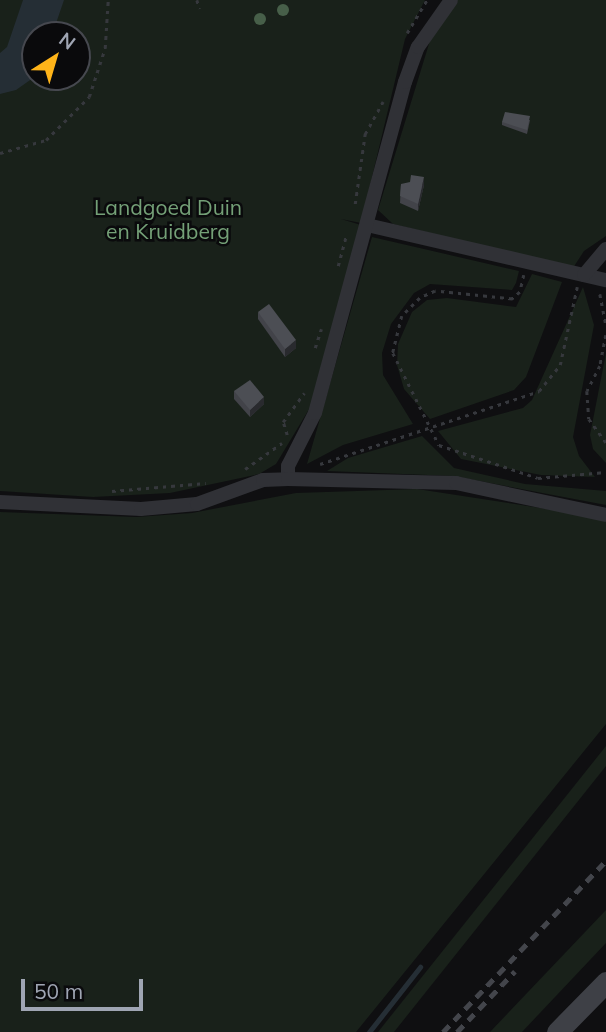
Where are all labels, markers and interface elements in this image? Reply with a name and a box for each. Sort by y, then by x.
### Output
north arrow [21,21,91,91]
text: N [54,27,80,55]
park label: Landgoed Duin en Kruidberg [94,194,242,244]
scale bar [24,965,147,1009]
text: 50 m [34,978,83,1004]

